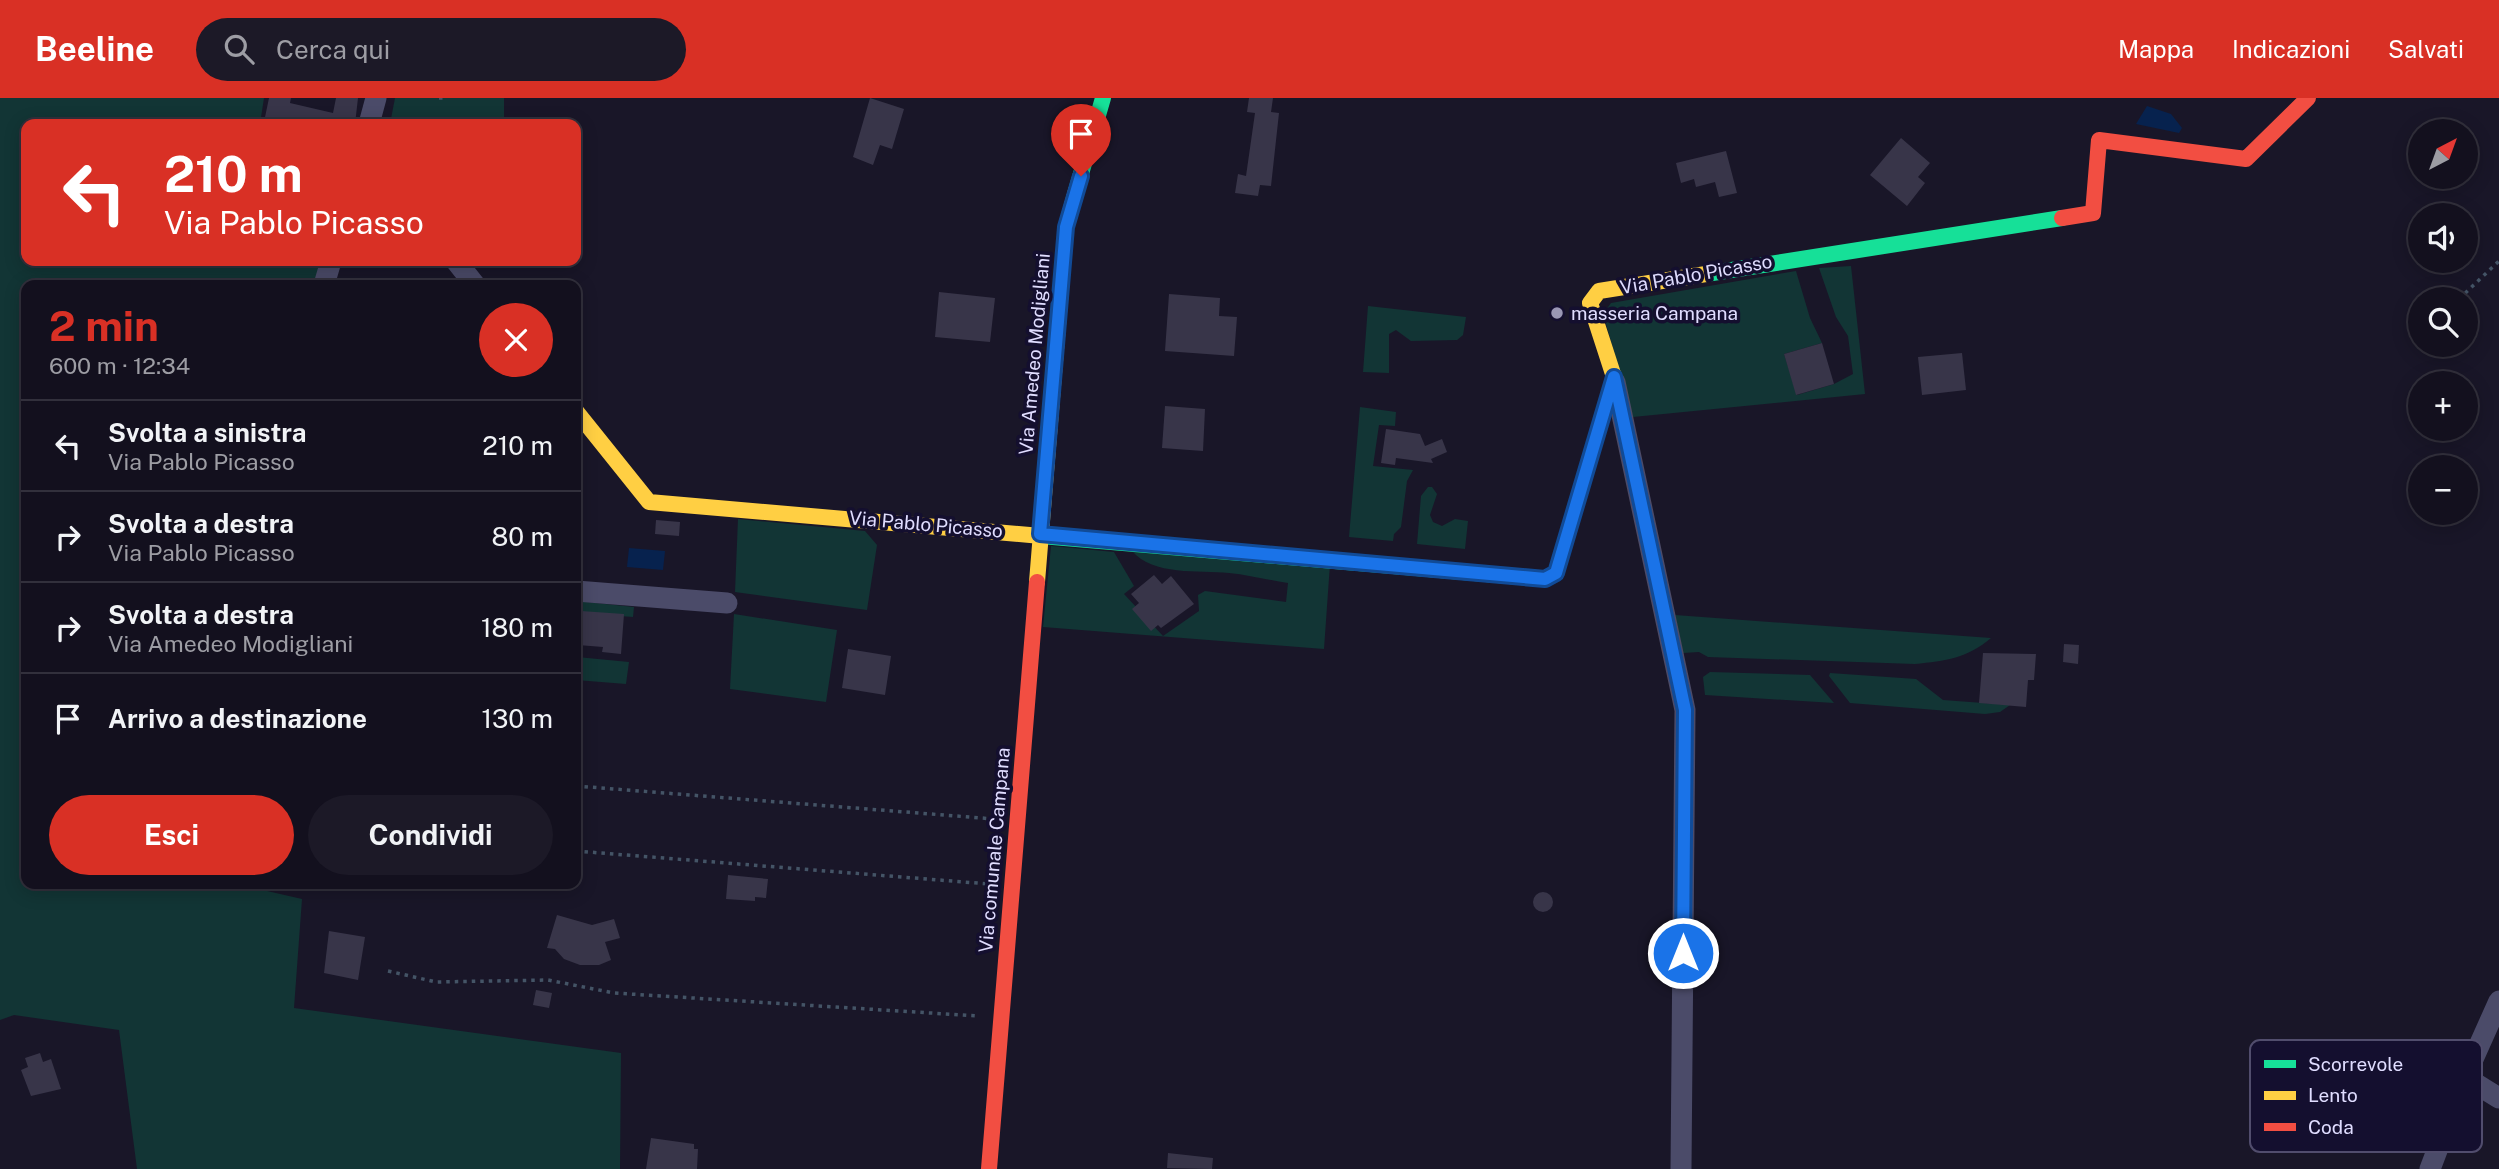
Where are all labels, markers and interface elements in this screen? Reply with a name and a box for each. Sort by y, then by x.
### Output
search box [196,18,686,81]
text: Beeline [35,30,154,68]
icon: search [220,30,258,68]
text: Cerca qui [276,34,390,65]
text: Mappa [2118,35,2194,63]
text: Indicazioni [2232,35,2350,63]
text: Salvati [2388,35,2464,63]
pin [1051,104,1111,176]
icon: arrive [1062,115,1100,153]
north arrow [2408,119,2478,189]
map controls [2408,119,2478,525]
text: 210 m [164,145,303,203]
icon: left [49,147,140,238]
button: sound [2408,203,2478,273]
text: Via Pablo Picasso [164,204,424,241]
street label: Via Pablo Picasso [1618,250,1774,298]
street label: Via Amedeo Modigliani [1014,252,1054,456]
button: search [2408,287,2478,357]
text: 2 min [49,301,159,350]
place label: masseria Campana [1571,302,1738,324]
button: close [479,303,553,377]
marker: masseria Campana [1549,305,1565,321]
text: 600 m · 12:34 [49,352,190,379]
button: + [2408,371,2478,441]
text: Svolta a sinistra [108,417,306,448]
icon: left [49,427,87,465]
text: 210 m [482,430,553,461]
text: Via Pablo Picasso [108,448,295,475]
button: − [2408,455,2478,525]
street label: Via Pablo Picasso [848,506,1004,542]
text: Svolta a destra [108,508,294,539]
icon: right [49,518,87,556]
text: 80 m [492,521,553,552]
text: Via Pablo Picasso [108,539,295,566]
text: Svolta a destra [108,599,294,630]
icon: right [49,609,87,647]
text: 180 m [481,612,553,643]
text: Via Amedeo Modigliani [108,630,353,657]
icon: arrive [49,700,87,738]
text: Arrivo a destinazione [108,703,367,734]
text: 130 m [481,703,553,734]
street label: Via comunale Campana [974,746,1014,954]
button: Esci [49,795,294,875]
button: Condividi [308,795,553,875]
position arrow [1646,916,1720,990]
legend [2250,1040,2482,1152]
text: Scorrevole [2308,1053,2403,1075]
text: Lento [2308,1084,2358,1106]
text: Coda [2308,1116,2354,1138]

